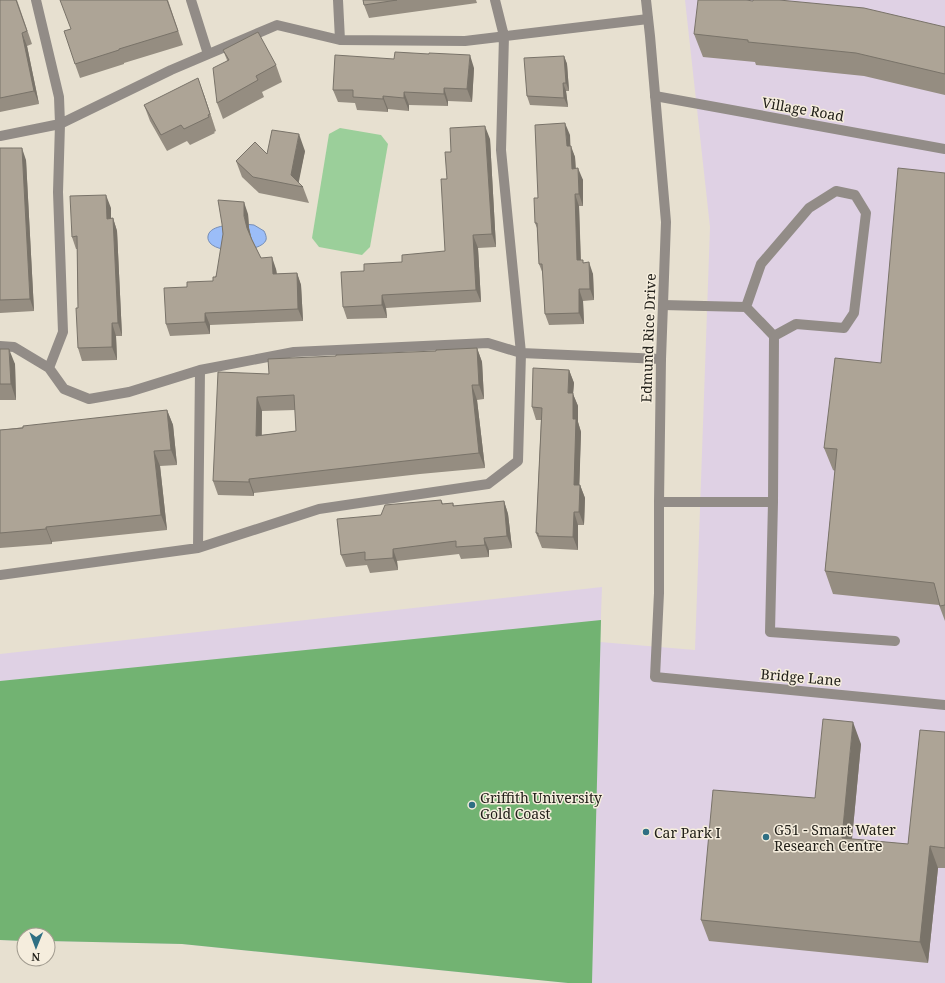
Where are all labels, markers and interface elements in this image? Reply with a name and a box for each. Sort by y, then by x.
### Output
street label: Village Road [761,92,846,126]
street label: Edmund Rice Drive [636,273,660,403]
street label: Bridge Lane [760,664,842,690]
place label: Griffith University Gold Coast [480,788,602,823]
marker: Griffith University Gold Coast [467,800,477,810]
place label: G51 - Smart Water Research Centre [774,820,896,855]
place label: Car Park I [654,823,721,842]
marker: Car Park I [641,827,651,837]
marker: G51 - Smart Water Research Centre [761,832,771,842]
north arrow [16,927,56,967]
text: N [31,950,40,965]

